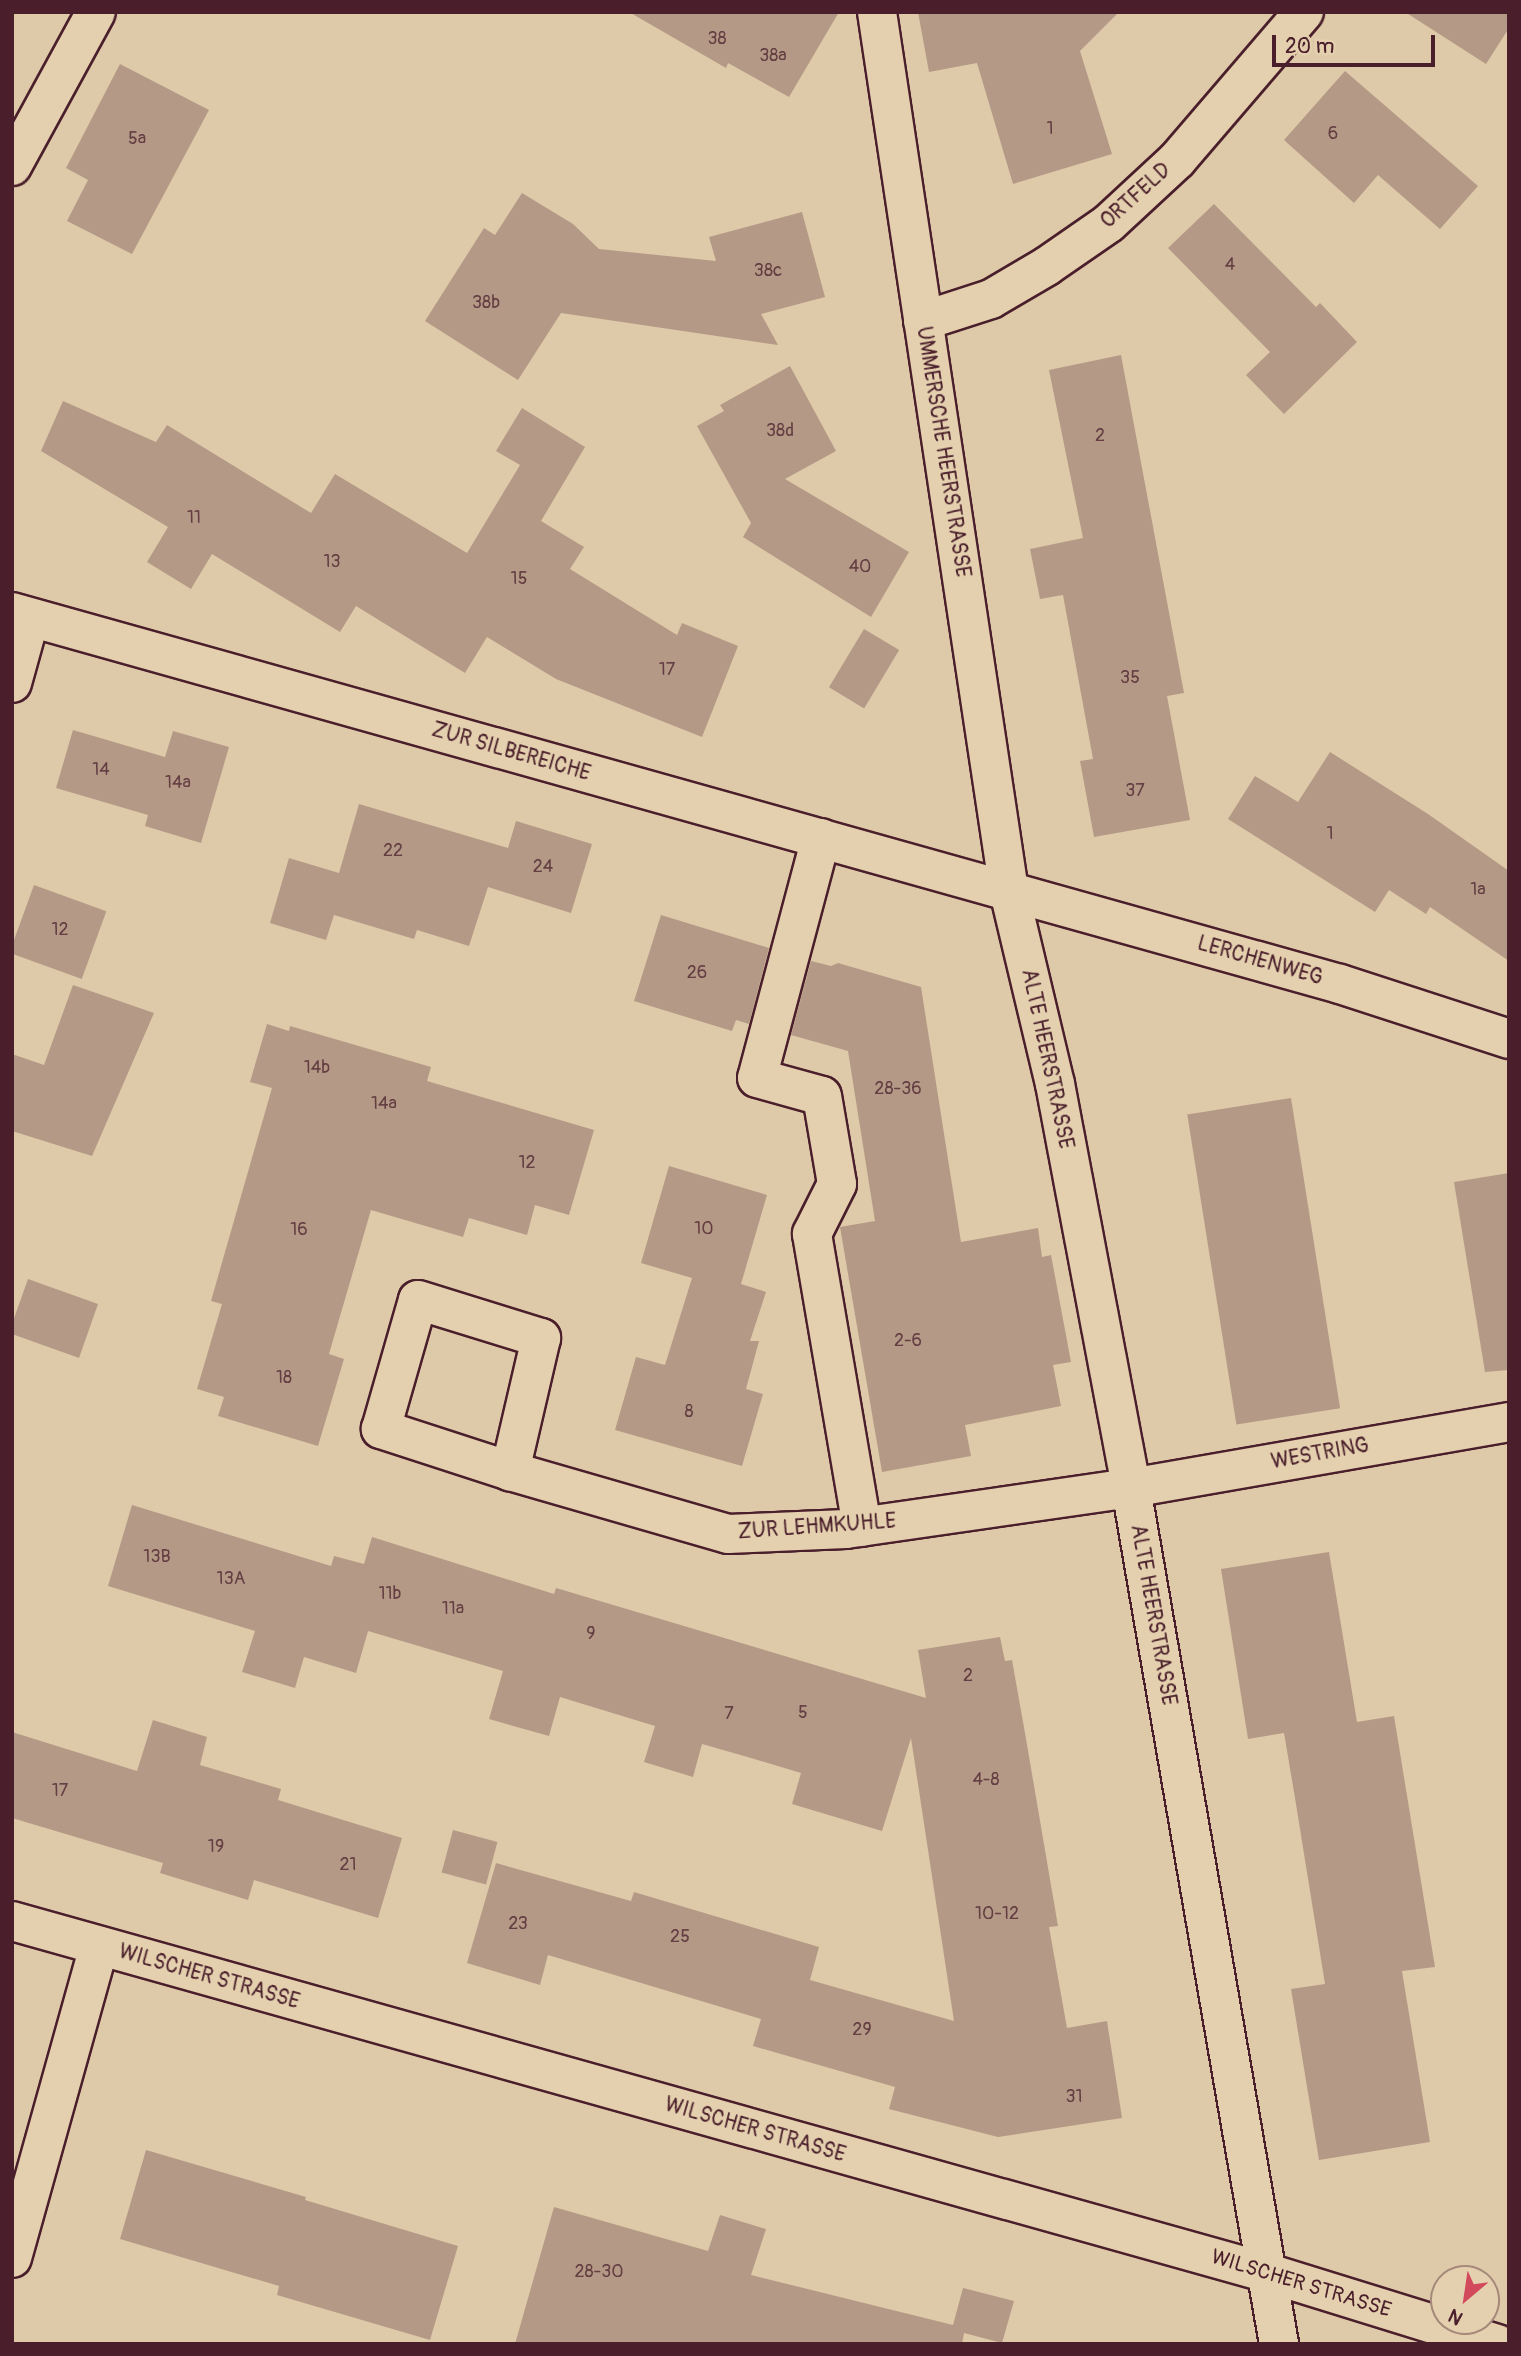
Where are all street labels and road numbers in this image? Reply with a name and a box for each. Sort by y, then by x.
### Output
street label: ORTFELD [1096,158,1176,234]
street label: UMMERSCHE HEERSTRASSE [911,325,975,579]
street label: ZUR SILBEREICHE [429,717,593,787]
street label: LERCHENWEG [1194,931,1326,991]
street label: ALTE HEERSTRASSE [1016,967,1078,1151]
street label: WESTRING [1269,1433,1371,1475]
street label: ZUR LEHMKUHLE [737,1509,897,1545]
street label: ALTE HEERSTRASSE [1125,1523,1181,1707]
street label: WILSCHER STRASSE [116,1939,302,2015]
street label: WILSCHER STRASSE [662,2092,848,2168]
street label: WILSCHER STRASSE [1208,2245,1394,2323]

